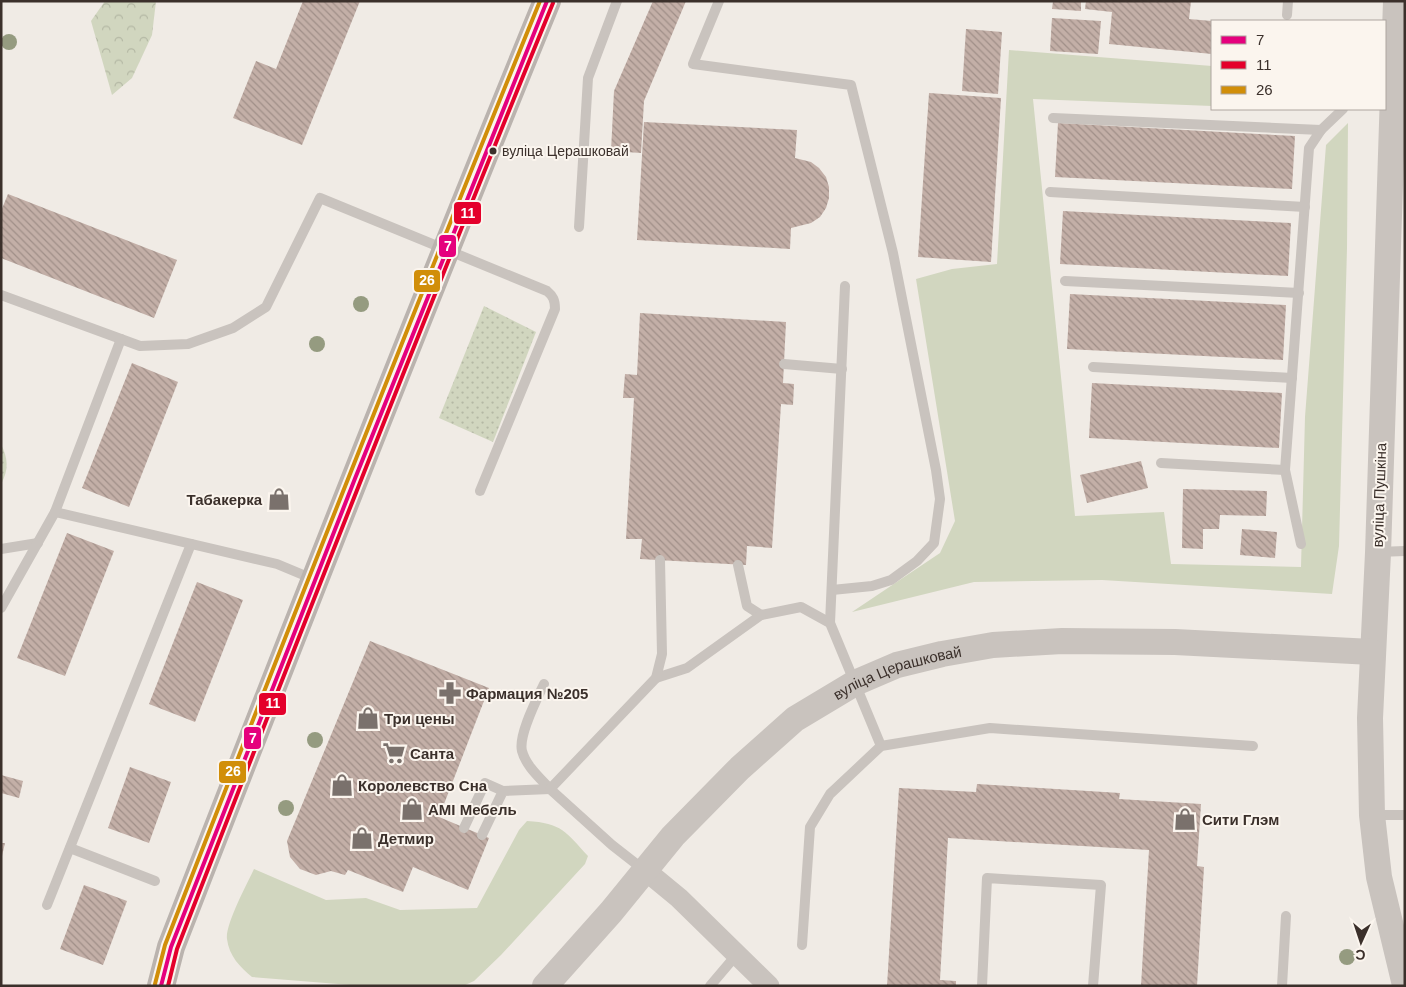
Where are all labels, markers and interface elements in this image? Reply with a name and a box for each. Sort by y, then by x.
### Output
legend [1211,20,1386,110]
text: 7 [1256,31,1264,48]
text: 11 [1256,56,1272,73]
text: 26 [1256,81,1273,98]
place label: вуліца Церашковай [502,143,629,159]
marker: вуліца Церашковай [488,146,498,156]
line badge: 11 [453,201,482,225]
text: 11 [461,205,476,221]
line badge: 7 [438,234,457,258]
text: 7 [444,238,452,254]
line badge: 26 [413,269,441,293]
text: 26 [419,272,435,288]
street label: вуліца Пушкіна [1369,442,1389,548]
shop icon: Табакерка [266,486,292,512]
place label: Табакерка [186,491,263,508]
street label: вуліца Церашковай [830,642,963,703]
pharmacy icon: Фармация №205 [437,680,463,706]
place label: Фармация №205 [466,685,588,702]
line badge: 11 [258,692,287,716]
text: 11 [266,695,281,711]
shop icon: Три цены [355,705,381,731]
place label: Три цены [384,710,455,727]
line badge: 7 [243,726,262,750]
text: 7 [249,730,257,746]
supermarket icon: Санта [381,740,407,766]
place label: Санта [410,745,455,762]
line badge: 26 [218,760,247,784]
text: 26 [225,763,241,779]
shop icon: Королевство Сна [329,772,355,798]
place label: Королевство Сна [358,777,488,794]
shop icon: AMI Мебель [399,796,425,822]
place label: AMI Мебель [428,801,517,818]
shop icon: Сити Глэм [1172,806,1198,832]
place label: Сити Глэм [1202,811,1279,828]
shop icon: Детмир [349,825,375,851]
place label: Детмир [378,830,434,847]
north arrow [1336,917,1386,967]
text: С [1355,947,1366,963]

